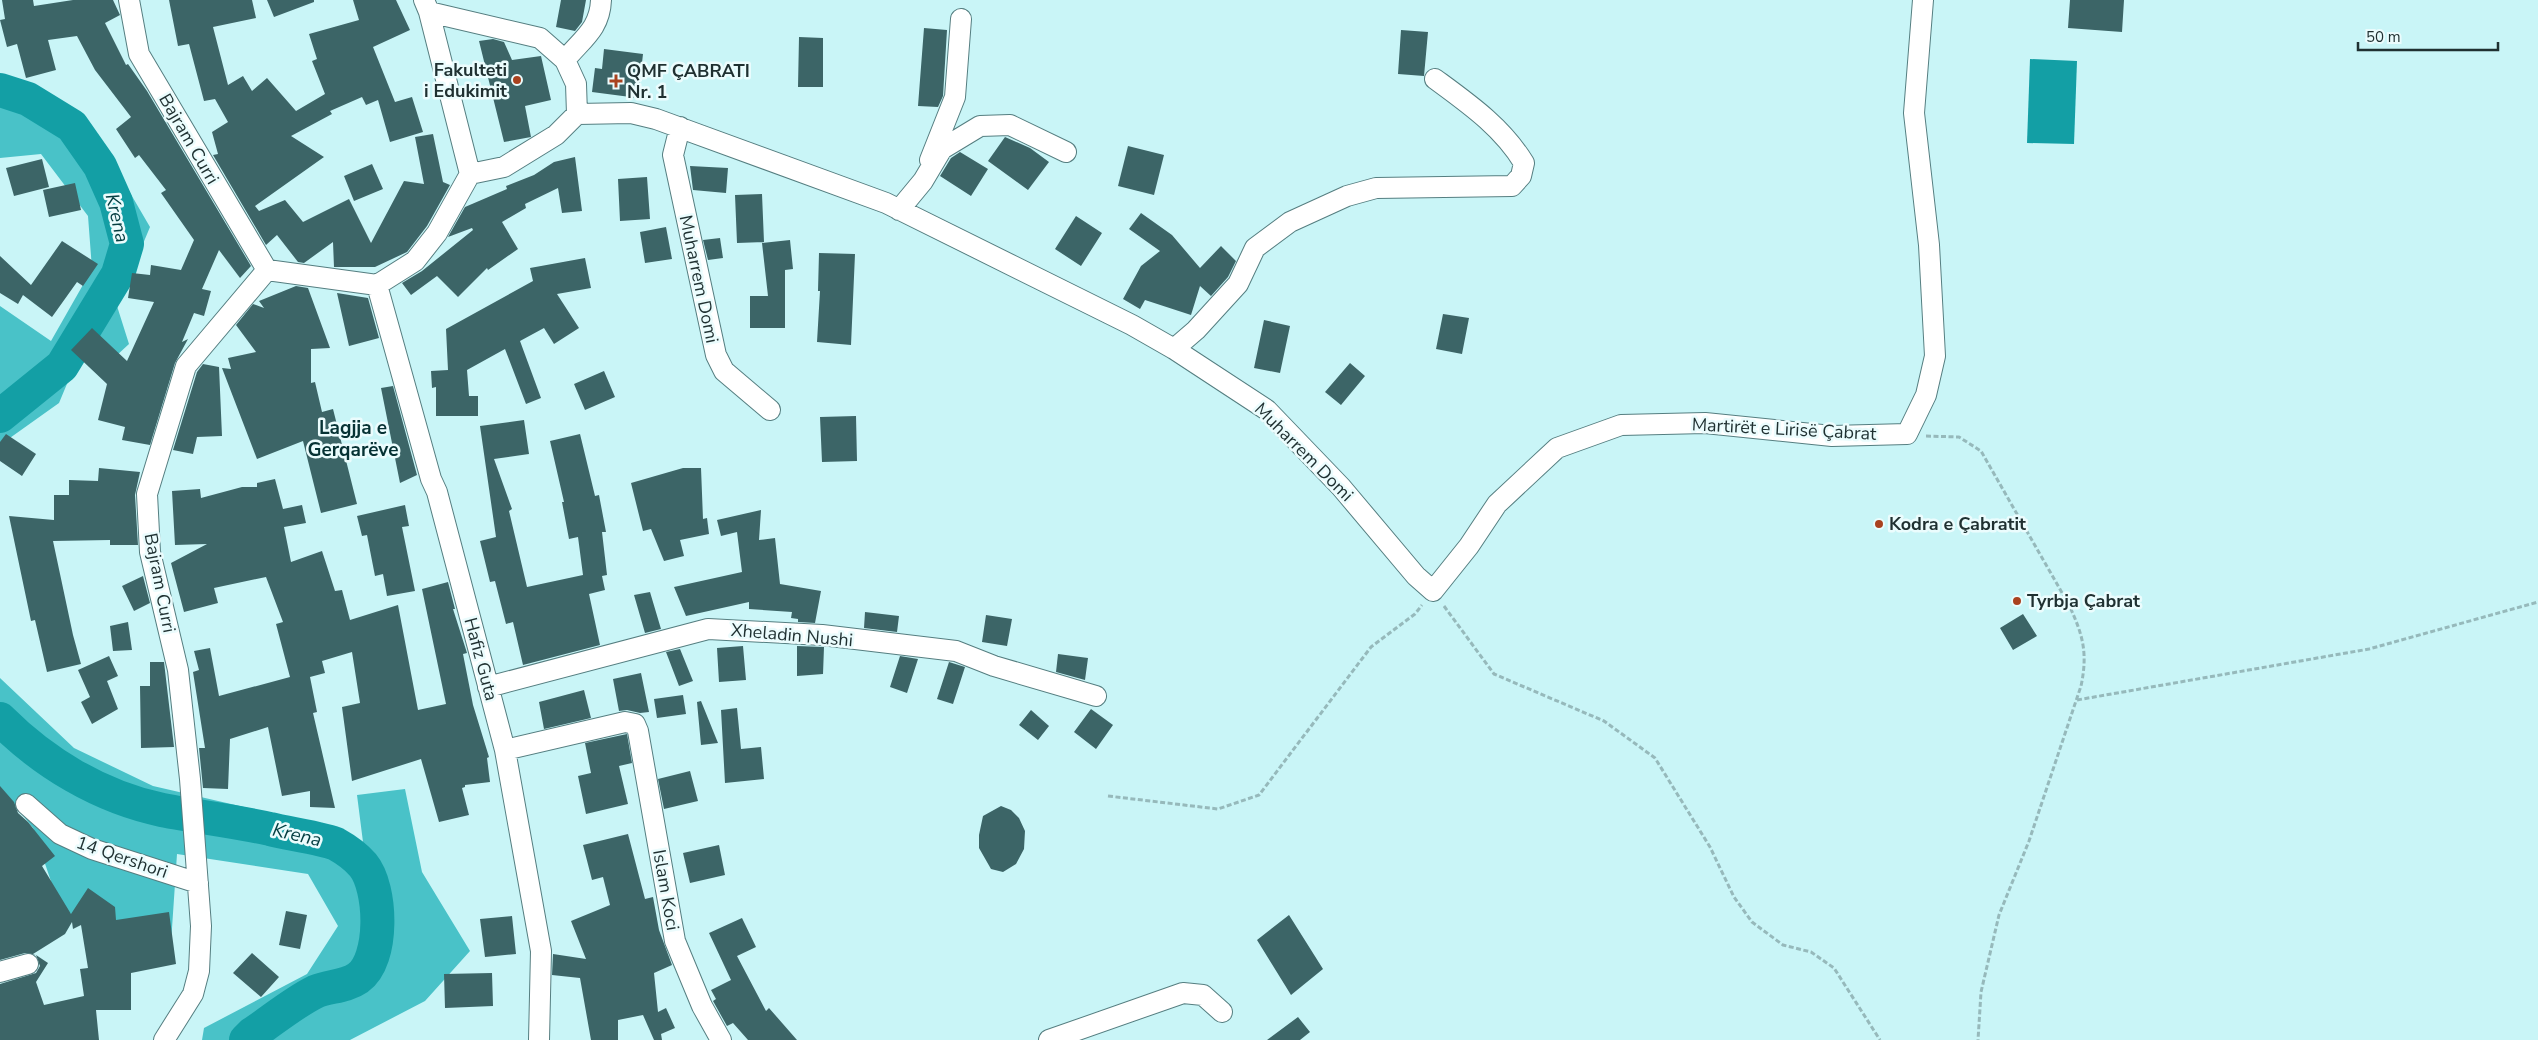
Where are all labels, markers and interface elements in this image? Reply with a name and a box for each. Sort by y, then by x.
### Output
scale bar [2358,20,2498,52]
text: 50 m [2366,27,2401,47]
place label: Fakulteti i Edukimit [424,58,507,103]
place label: QMF ÇABRATI Nr. 1 [627,59,750,104]
marker: Fakulteti i Edukimit [511,74,523,86]
marker: QMF ÇABRATI Nr. 1 [609,74,623,88]
street label: Bajram Curri [153,89,225,189]
water label: Krena [99,191,135,245]
street label: Muharrem Domi [674,213,724,345]
street label: Muharrem Domi [1249,397,1359,507]
street label: Martirët e Lirisë Çabrat [1691,412,1878,446]
district label: Lagjja e Gerqarëve [308,415,398,463]
place label: Kodra e Çabratit [1889,512,2026,536]
marker: Kodra e Çabratit [1873,518,1885,530]
street label: Bajram Curri [139,531,181,635]
place label: Tyrbja Çabrat [2027,589,2140,613]
marker: Tyrbja Çabrat [2011,595,2023,607]
street label: Hafiz Guta [458,615,504,703]
street label: Xheladin Nushi [730,618,854,652]
water label: Krena [270,817,324,853]
street label: 14 Qershori [73,830,171,884]
street label: Islam Koci [647,848,685,932]

